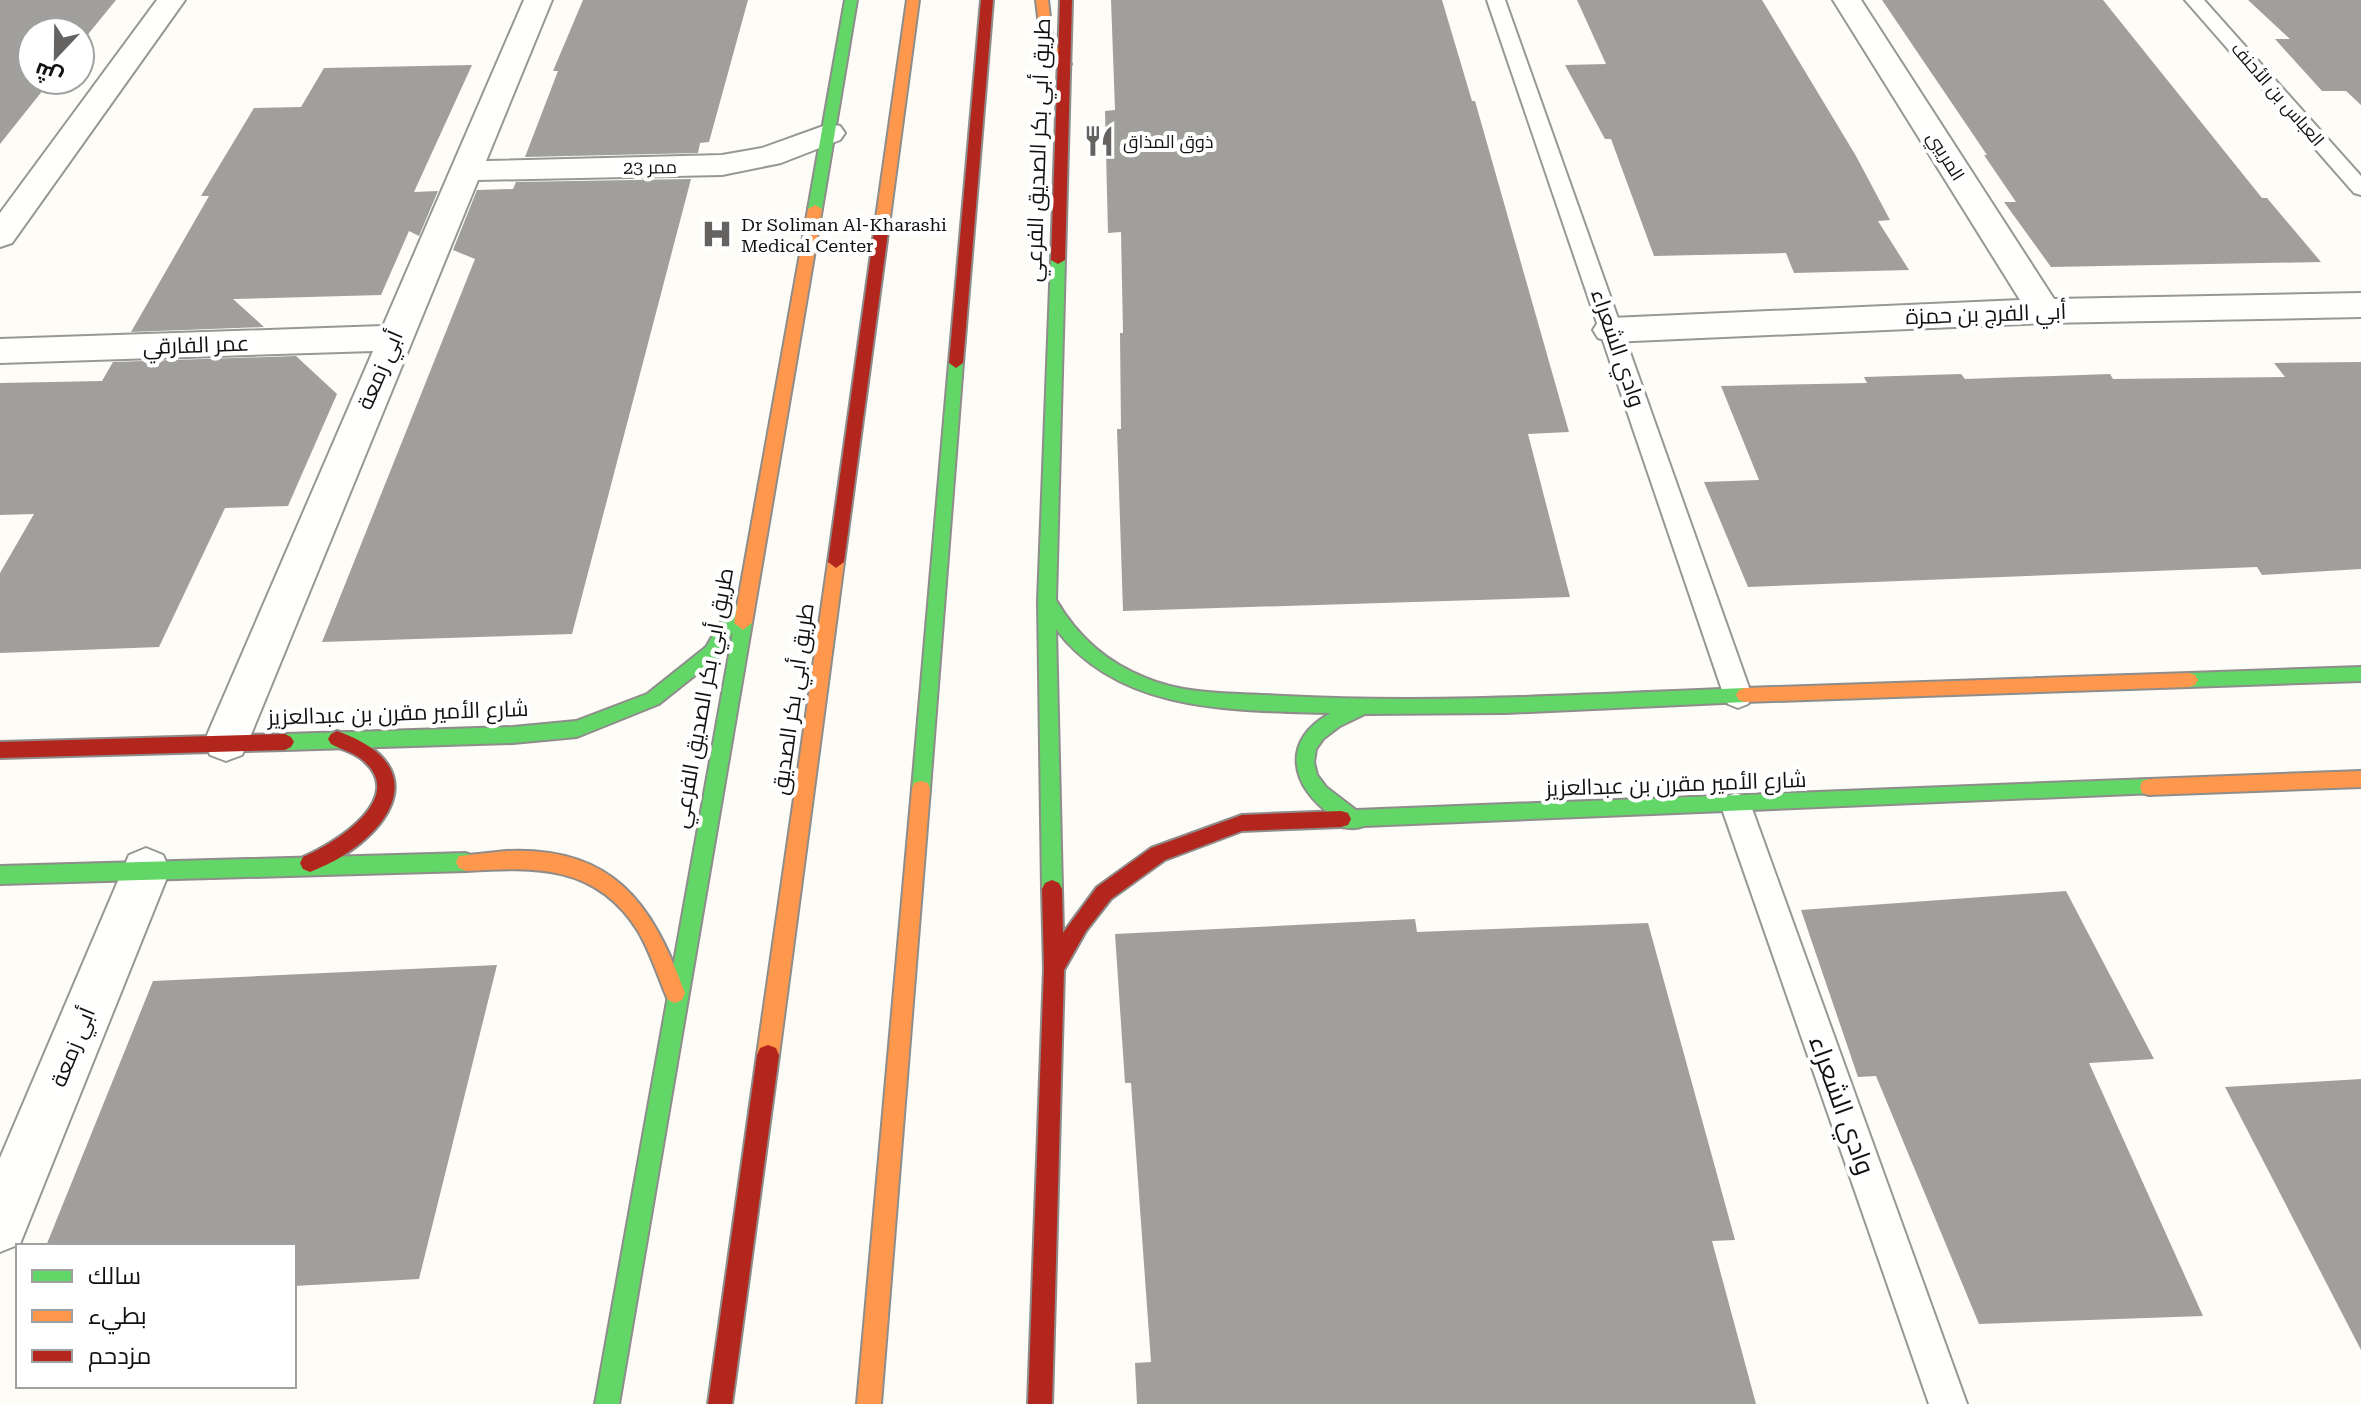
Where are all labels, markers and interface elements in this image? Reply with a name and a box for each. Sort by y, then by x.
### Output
north arrow [16,16,96,96]
street label: طريق أبي بكر الصديق الفرعي [1020,18,1059,282]
street label: العباس بن الأحنف [2226,38,2329,151]
text: ش [31,56,67,91]
restaurant icon: ذوق المذاق [1082,124,1116,158]
street label: المريبي [1920,128,1969,186]
place label: ذوق المذاق [1123,131,1214,154]
street label: ممر 23 [623,156,677,179]
place label: Dr Soliman Al-Kharashi Medical Center [741,214,947,256]
hospital icon: Dr Soliman Al-Kharashi Medical Center [700,217,734,251]
street label: وادي الشعراء [1582,286,1650,412]
street label: أبي الفرج بن حمزة [1905,298,2067,333]
street label: أبي زمعة [351,326,412,415]
street label: عمر الفارقي [142,331,250,363]
street label: طريق أبي بكر الصديق الفرعي [667,566,742,831]
street label: طريق أبي بكر الصديق [766,601,823,797]
street label: شارع الأمير مقرن بن عبدالعزيز [265,696,529,732]
street label: شارع الأمير مقرن بن عبدالعزيز [1543,767,1807,803]
street label: أبي زمعة [45,1003,104,1092]
street label: وادي الشعراء [1798,1031,1881,1180]
legend [16,1244,296,1388]
text: سالك [88,1262,141,1290]
text: بطيء [88,1302,147,1335]
text: مزدحم [88,1342,151,1372]

